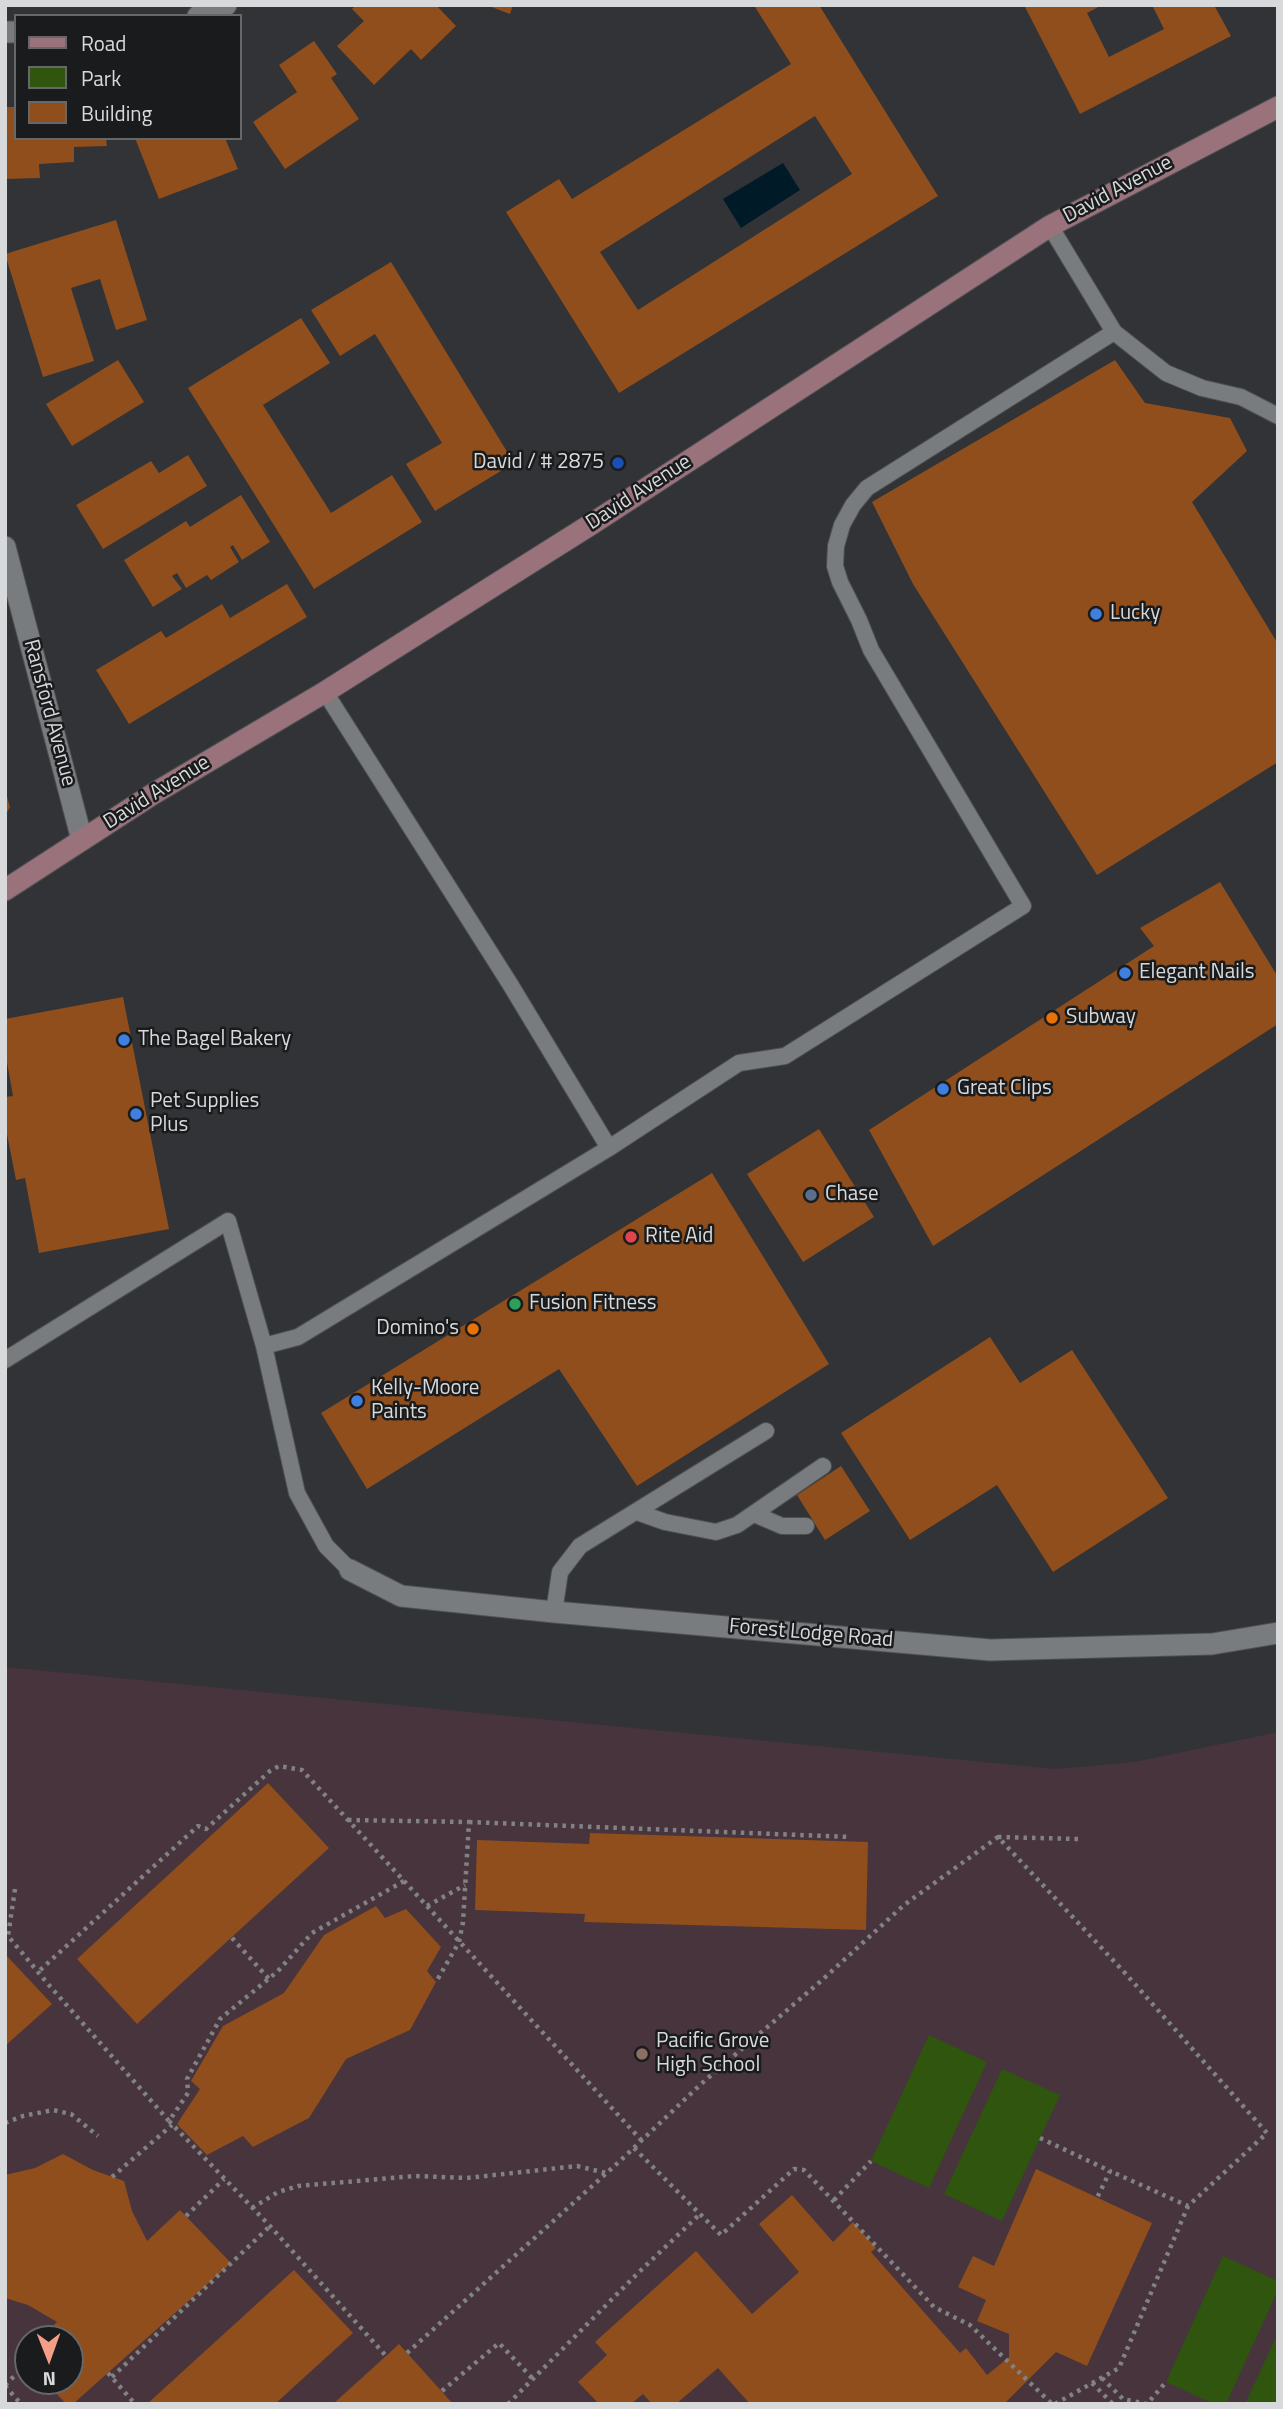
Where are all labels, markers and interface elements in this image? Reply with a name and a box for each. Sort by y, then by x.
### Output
legend [14,14,242,140]
text: Road [81,27,126,59]
text: Park [81,62,121,94]
text: Building [81,97,152,129]
street label: David Avenue [1059,151,1177,229]
place label: David / # 2875 [473,450,604,476]
street label: David Avenue [582,450,696,536]
marker: David / # 2875 [610,455,626,471]
place label: Lucky [1110,601,1160,627]
marker: Lucky [1088,606,1104,622]
street label: Ransford Avenue [17,637,81,789]
street label: David Avenue [99,750,215,836]
place label: Elegant Nails [1139,960,1255,986]
marker: Elegant Nails [1117,965,1133,981]
place label: Subway [1066,1005,1136,1031]
marker: Subway [1044,1010,1060,1026]
place label: The Bagel Bakery [138,1027,291,1053]
marker: The Bagel Bakery [116,1032,132,1048]
place label: Great Clips [957,1076,1052,1102]
marker: Great Clips [935,1081,951,1097]
place label: Pet Supplies Plus [150,1089,259,1139]
marker: Pet Supplies Plus [128,1106,144,1122]
place label: Chase [825,1182,879,1208]
marker: Chase [803,1187,819,1203]
place label: Rite Aid [645,1224,713,1250]
marker: Rite Aid [623,1229,639,1245]
place label: Fusion Fitness [529,1291,657,1317]
marker: Fusion Fitness [507,1296,523,1312]
place label: Domino's [376,1316,459,1342]
marker: Domino's [465,1321,481,1337]
place label: Kelly-Moore Paints [371,1376,479,1426]
marker: Kelly-Moore Paints [349,1393,365,1409]
street label: Forest Lodge Road [728,1614,894,1654]
place label: Pacific Grove High School [656,2029,769,2079]
marker: Pacific Grove High School [634,2046,650,2062]
north arrow [14,2325,84,2395]
text: N [43,2365,56,2394]

